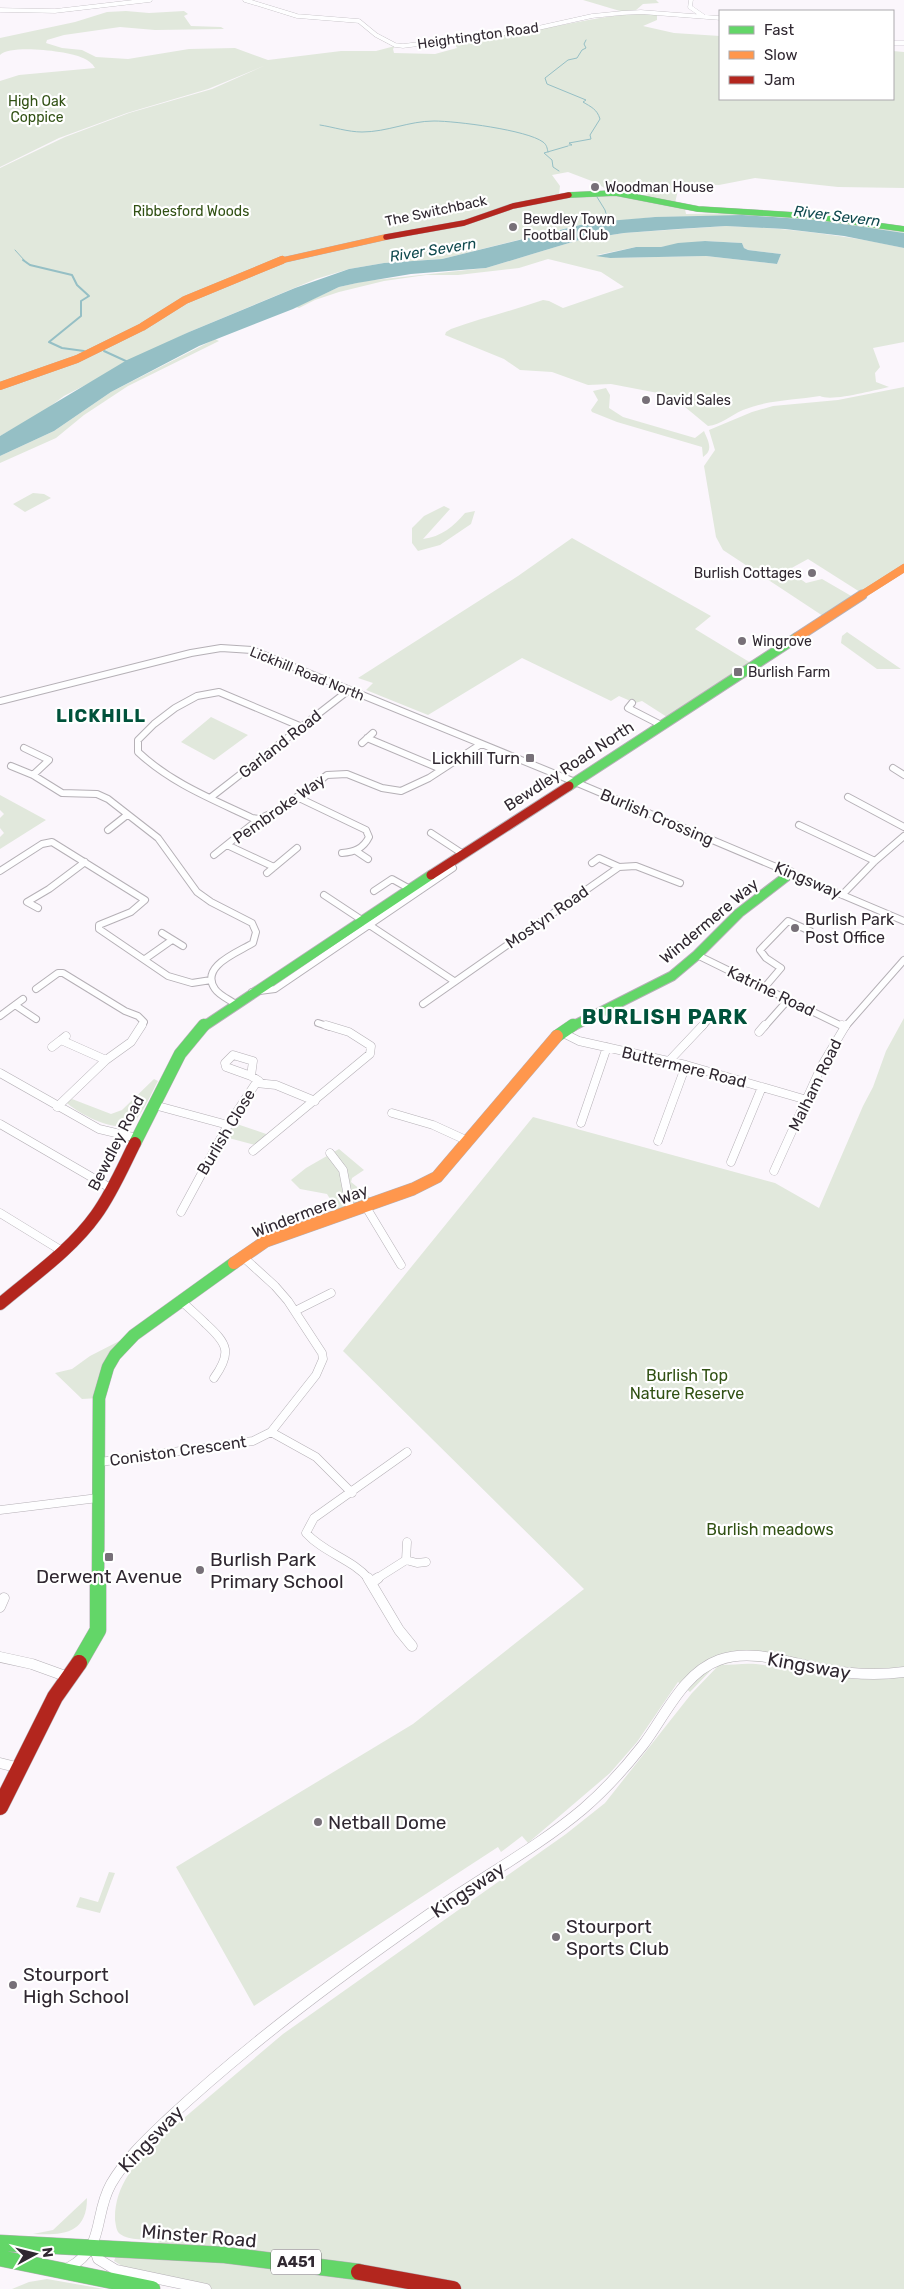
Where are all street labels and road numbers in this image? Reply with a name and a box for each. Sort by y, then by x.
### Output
street label: Heightington Road [416,19,540,53]
street label: The Switchback [384,192,489,230]
street label: Lickhill Road North [247,643,367,705]
street label: Garland Road [235,706,325,782]
street label: Bewdley Road North [501,717,637,815]
street label: Pembroke Way [229,770,329,848]
street label: Burlish Crossing [598,785,716,849]
street label: Kingsway [772,857,844,903]
street label: Windermere Way [656,874,762,968]
street label: Mostyn Road [502,881,592,953]
street label: Katrine Road [724,962,818,1020]
street label: Malham Road [785,1036,845,1134]
street label: Buttermere Road [620,1042,748,1092]
street label: Burlish Close [193,1086,259,1178]
street label: Bewdley Road [84,1092,148,1194]
street label: Windermere Way [249,1180,371,1242]
street label: Coniston Crescent [108,1432,248,1470]
street label: Kingsway [766,1647,852,1685]
street label: Kingsway [427,1857,509,1923]
street label: Kingsway [114,2101,188,2177]
street label: Minster Road [141,2220,257,2252]
road number: A451 [271,2250,321,2274]

